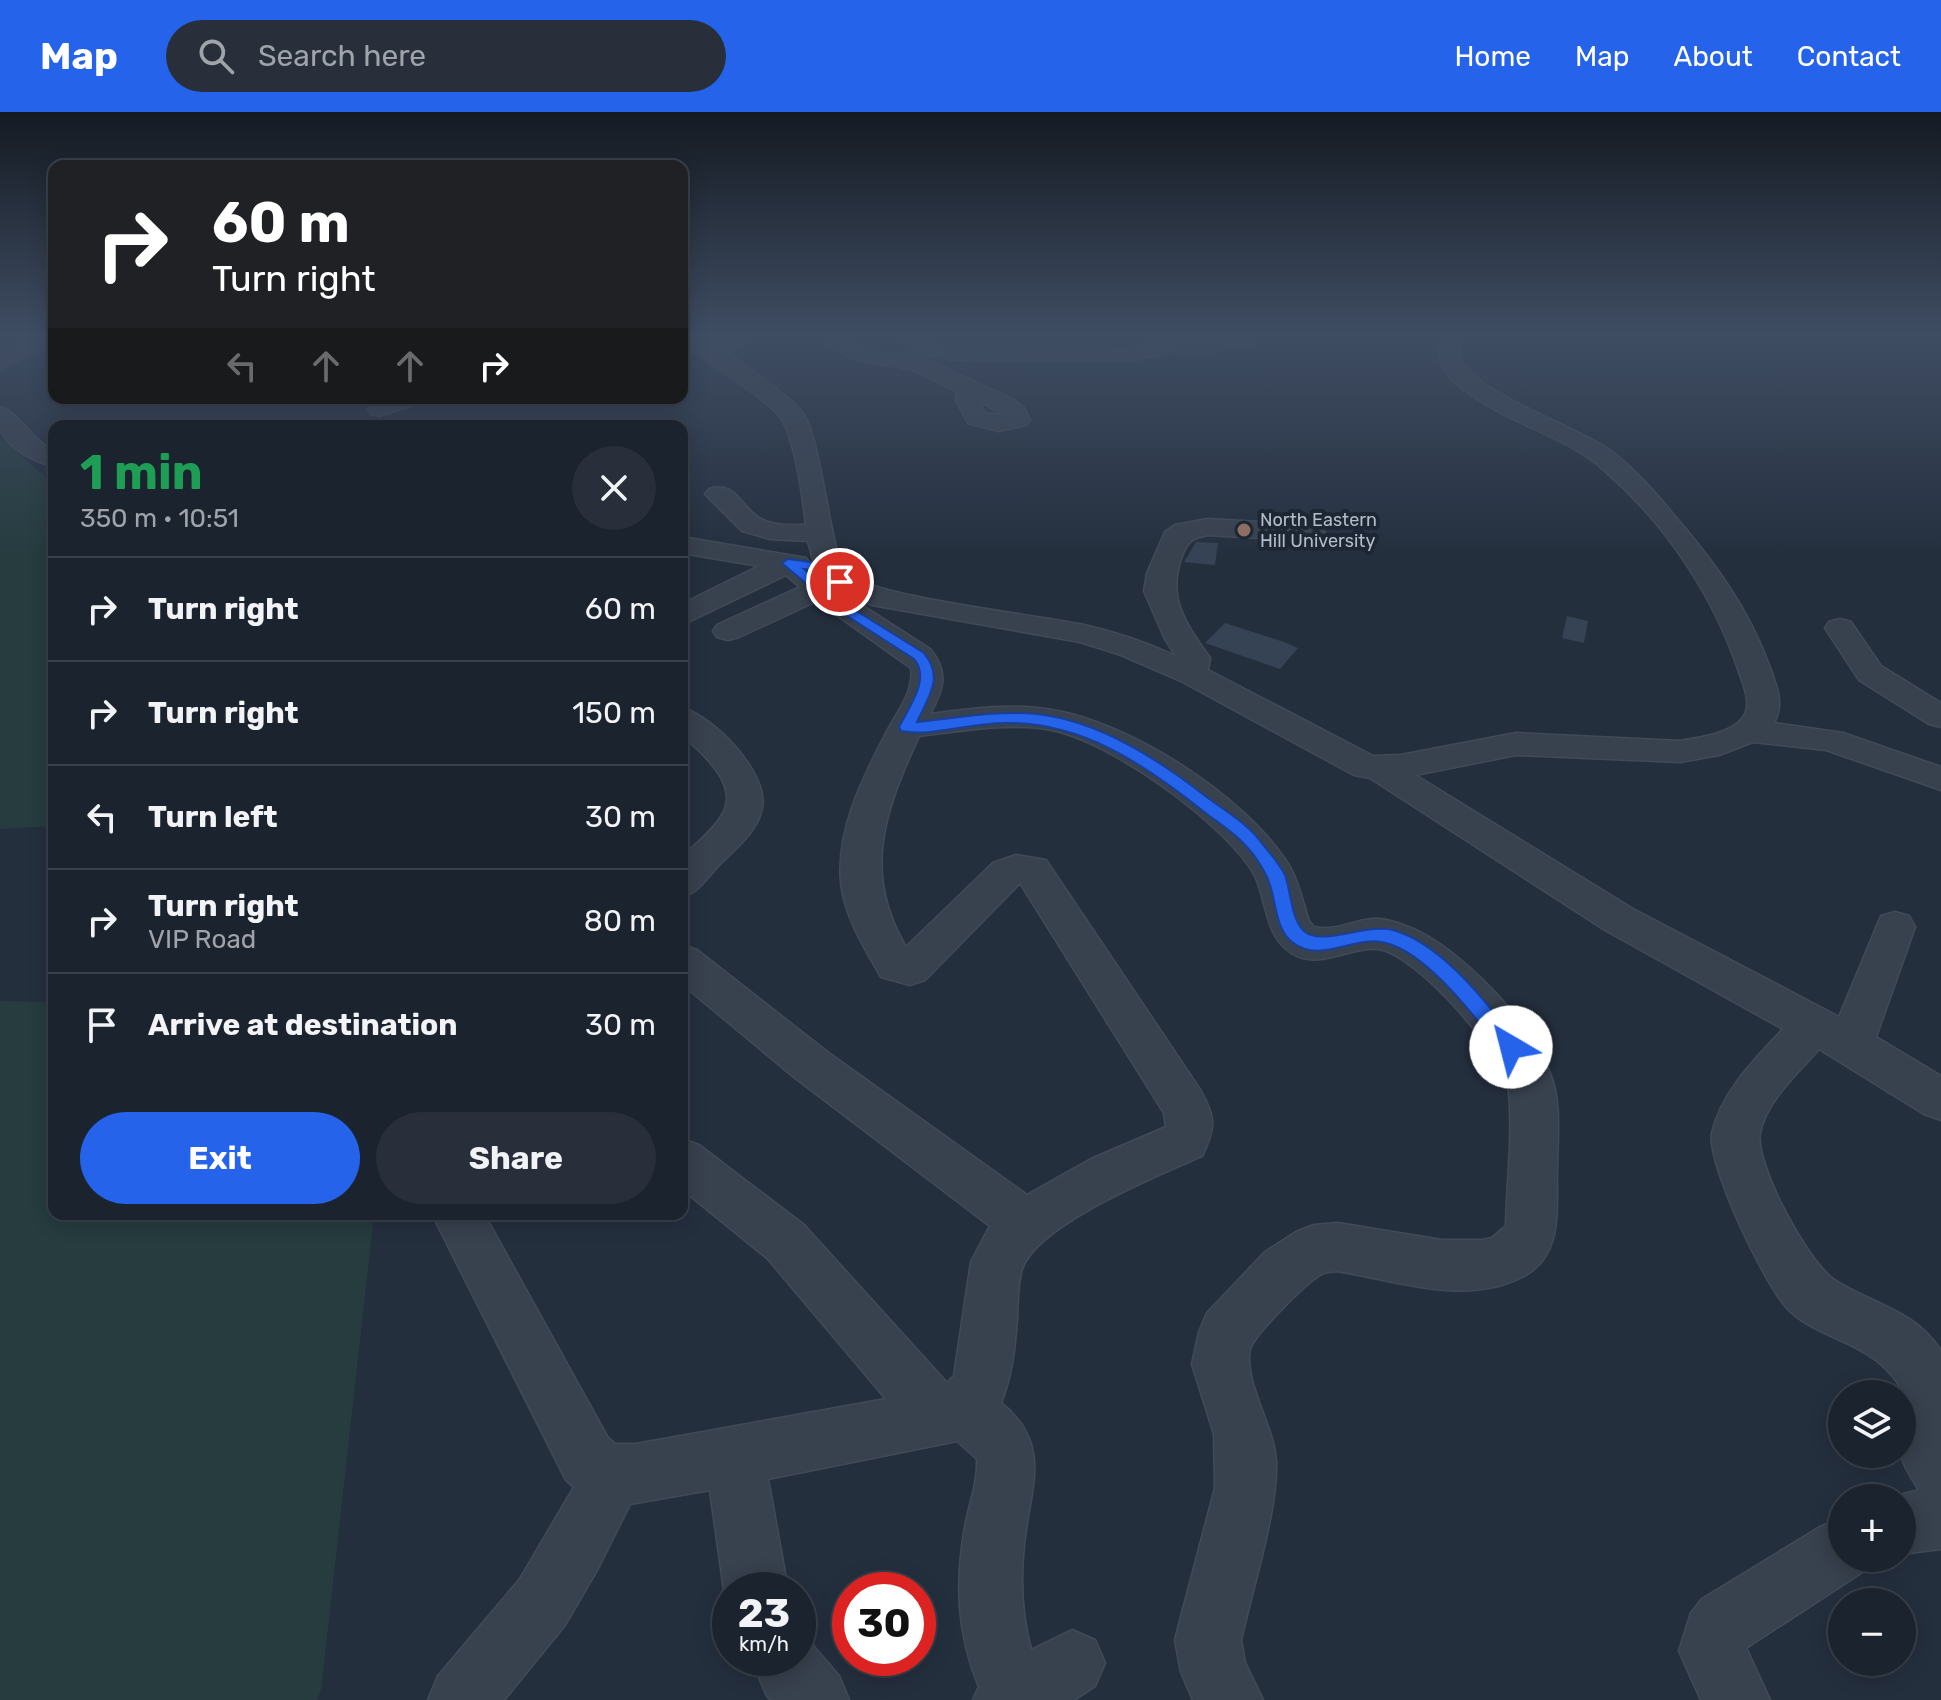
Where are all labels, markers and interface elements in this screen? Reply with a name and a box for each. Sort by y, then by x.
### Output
search box [166,20,726,92]
text: Map [40,33,118,79]
icon: search [194,34,238,78]
text: Search here [258,38,426,74]
text: Home [1454,40,1531,73]
text: Map [1575,40,1629,73]
text: About [1673,40,1753,73]
text: Contact [1797,40,1901,73]
text: 60 m [212,190,350,256]
icon: right [80,192,184,296]
text: Turn right [212,257,376,300]
icon: left [220,344,264,388]
icon: ahead [304,344,348,388]
icon: ahead [388,344,432,388]
icon: right [472,344,516,388]
text: 1 min [80,444,203,501]
button: close [572,446,656,530]
text: 350 m · 10:51 [80,503,239,534]
place label: North Eastern Hill University [1260,509,1377,552]
marker: North Eastern Hill University [1235,521,1253,539]
pin [806,548,874,616]
icon: arrive [818,560,862,604]
icon: right [80,587,124,631]
text: Turn right [148,591,299,627]
text: 60 m [585,591,656,627]
icon: right [80,691,124,735]
text: Turn right [148,695,299,731]
text: 150 m [572,695,656,731]
icon: left [80,795,124,839]
text: Turn left [148,799,278,835]
text: 30 m [585,799,656,835]
text: Turn right [148,888,299,924]
icon: right [80,899,124,943]
text: 80 m [584,903,656,939]
text: VIP Road [148,924,256,955]
icon: arrive [80,1003,124,1047]
position arrow [1469,1005,1553,1089]
text: Arrive at destination [148,1007,458,1043]
text: 30 m [585,1007,656,1043]
button: Exit [80,1112,360,1204]
button: Share [376,1112,656,1204]
map controls [1828,1380,1916,1676]
button: layers [1828,1380,1916,1468]
button: + [1828,1484,1916,1572]
speed limit sign: 30 [832,1572,936,1676]
button: − [1828,1588,1916,1676]
text: 23 [738,1590,790,1637]
text: km/h [739,1632,789,1656]

